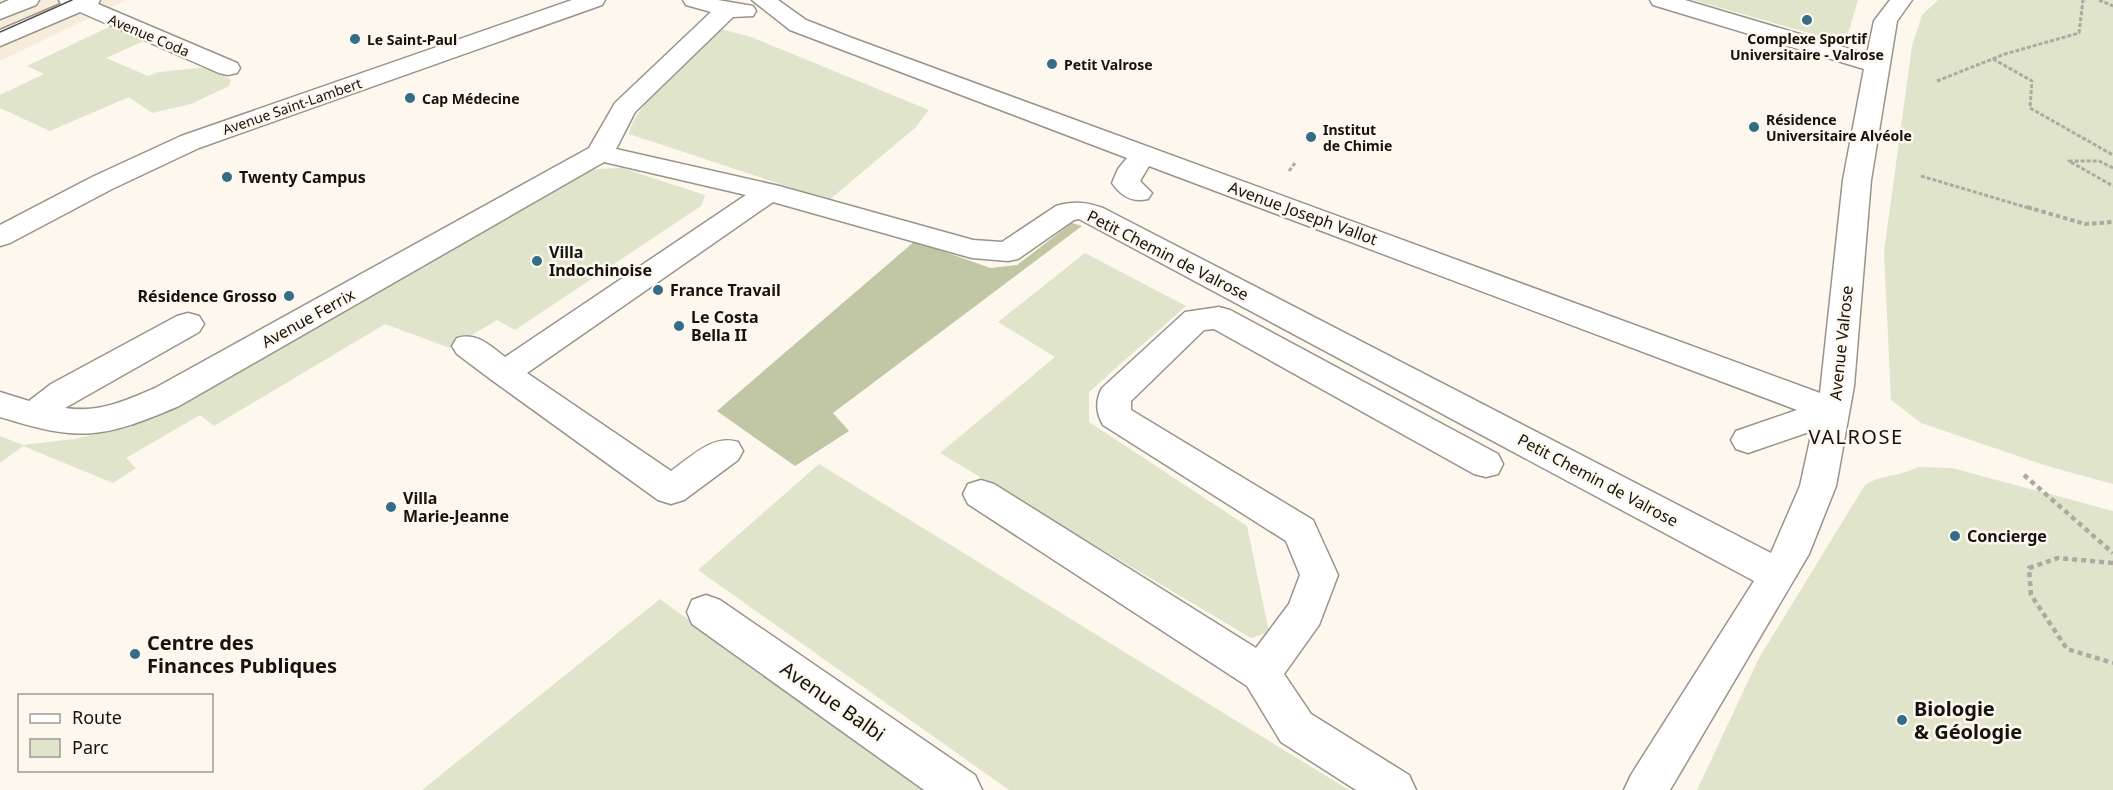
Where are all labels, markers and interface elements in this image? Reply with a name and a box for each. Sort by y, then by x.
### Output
street label: Avenue Coda [105,9,193,61]
marker: Complexe Sportif Universitaire - Valrose [1800,13,1814,27]
place label: Complexe Sportif Universitaire - Valrose [1730,29,1884,64]
place label: Le Saint-Paul [367,30,457,49]
marker: Le Saint-Paul [348,32,362,46]
place label: Petit Valrose [1064,55,1153,74]
marker: Petit Valrose [1045,57,1059,71]
street label: Avenue Saint-Lambert [220,73,364,139]
place label: Cap Médecine [422,89,520,108]
marker: Cap Médecine [403,91,417,105]
place label: Résidence Universitaire Alvéole [1766,110,1912,145]
place label: Institut de Chimie [1323,120,1392,155]
marker: Résidence Universitaire Alvéole [1747,120,1761,134]
marker: Institut de Chimie [1304,130,1318,144]
place label: Twenty Campus [239,166,366,188]
marker: Twenty Campus [220,170,234,184]
street label: Avenue Joseph Vallot [1226,176,1381,250]
street label: Petit Chemin de Valrose [1083,205,1253,305]
place label: Villa Indochinoise [549,241,652,281]
marker: Villa Indochinoise [530,254,544,268]
place label: France Travail [670,279,781,301]
street label: Avenue Ferrix [257,283,359,353]
marker: France Travail [651,283,665,297]
street label: Avenue Valrose [1824,284,1858,402]
place label: Résidence Grosso [138,285,277,307]
marker: Résidence Grosso [282,289,296,303]
place label: Le Costa Bella II [691,306,759,346]
marker: Le Costa Bella II [672,319,686,333]
district label: VALROSE [1808,423,1904,450]
street label: Petit Chemin de Valrose [1514,428,1682,532]
place label: Villa Marie-Jeanne [403,487,509,527]
marker: Villa Marie-Jeanne [384,500,398,514]
place label: Concierge [1967,525,2047,547]
marker: Concierge [1948,529,1962,543]
place label: Centre des Finances Publiques [147,629,337,679]
marker: Centre des Finances Publiques [128,647,142,661]
street label: Avenue Balbi [775,655,891,747]
legend [18,694,213,772]
place label: Biologie & Géologie [1914,695,2022,745]
text: Route [72,705,122,729]
marker: Biologie & Géologie [1895,713,1909,727]
text: Parc [72,735,109,759]

